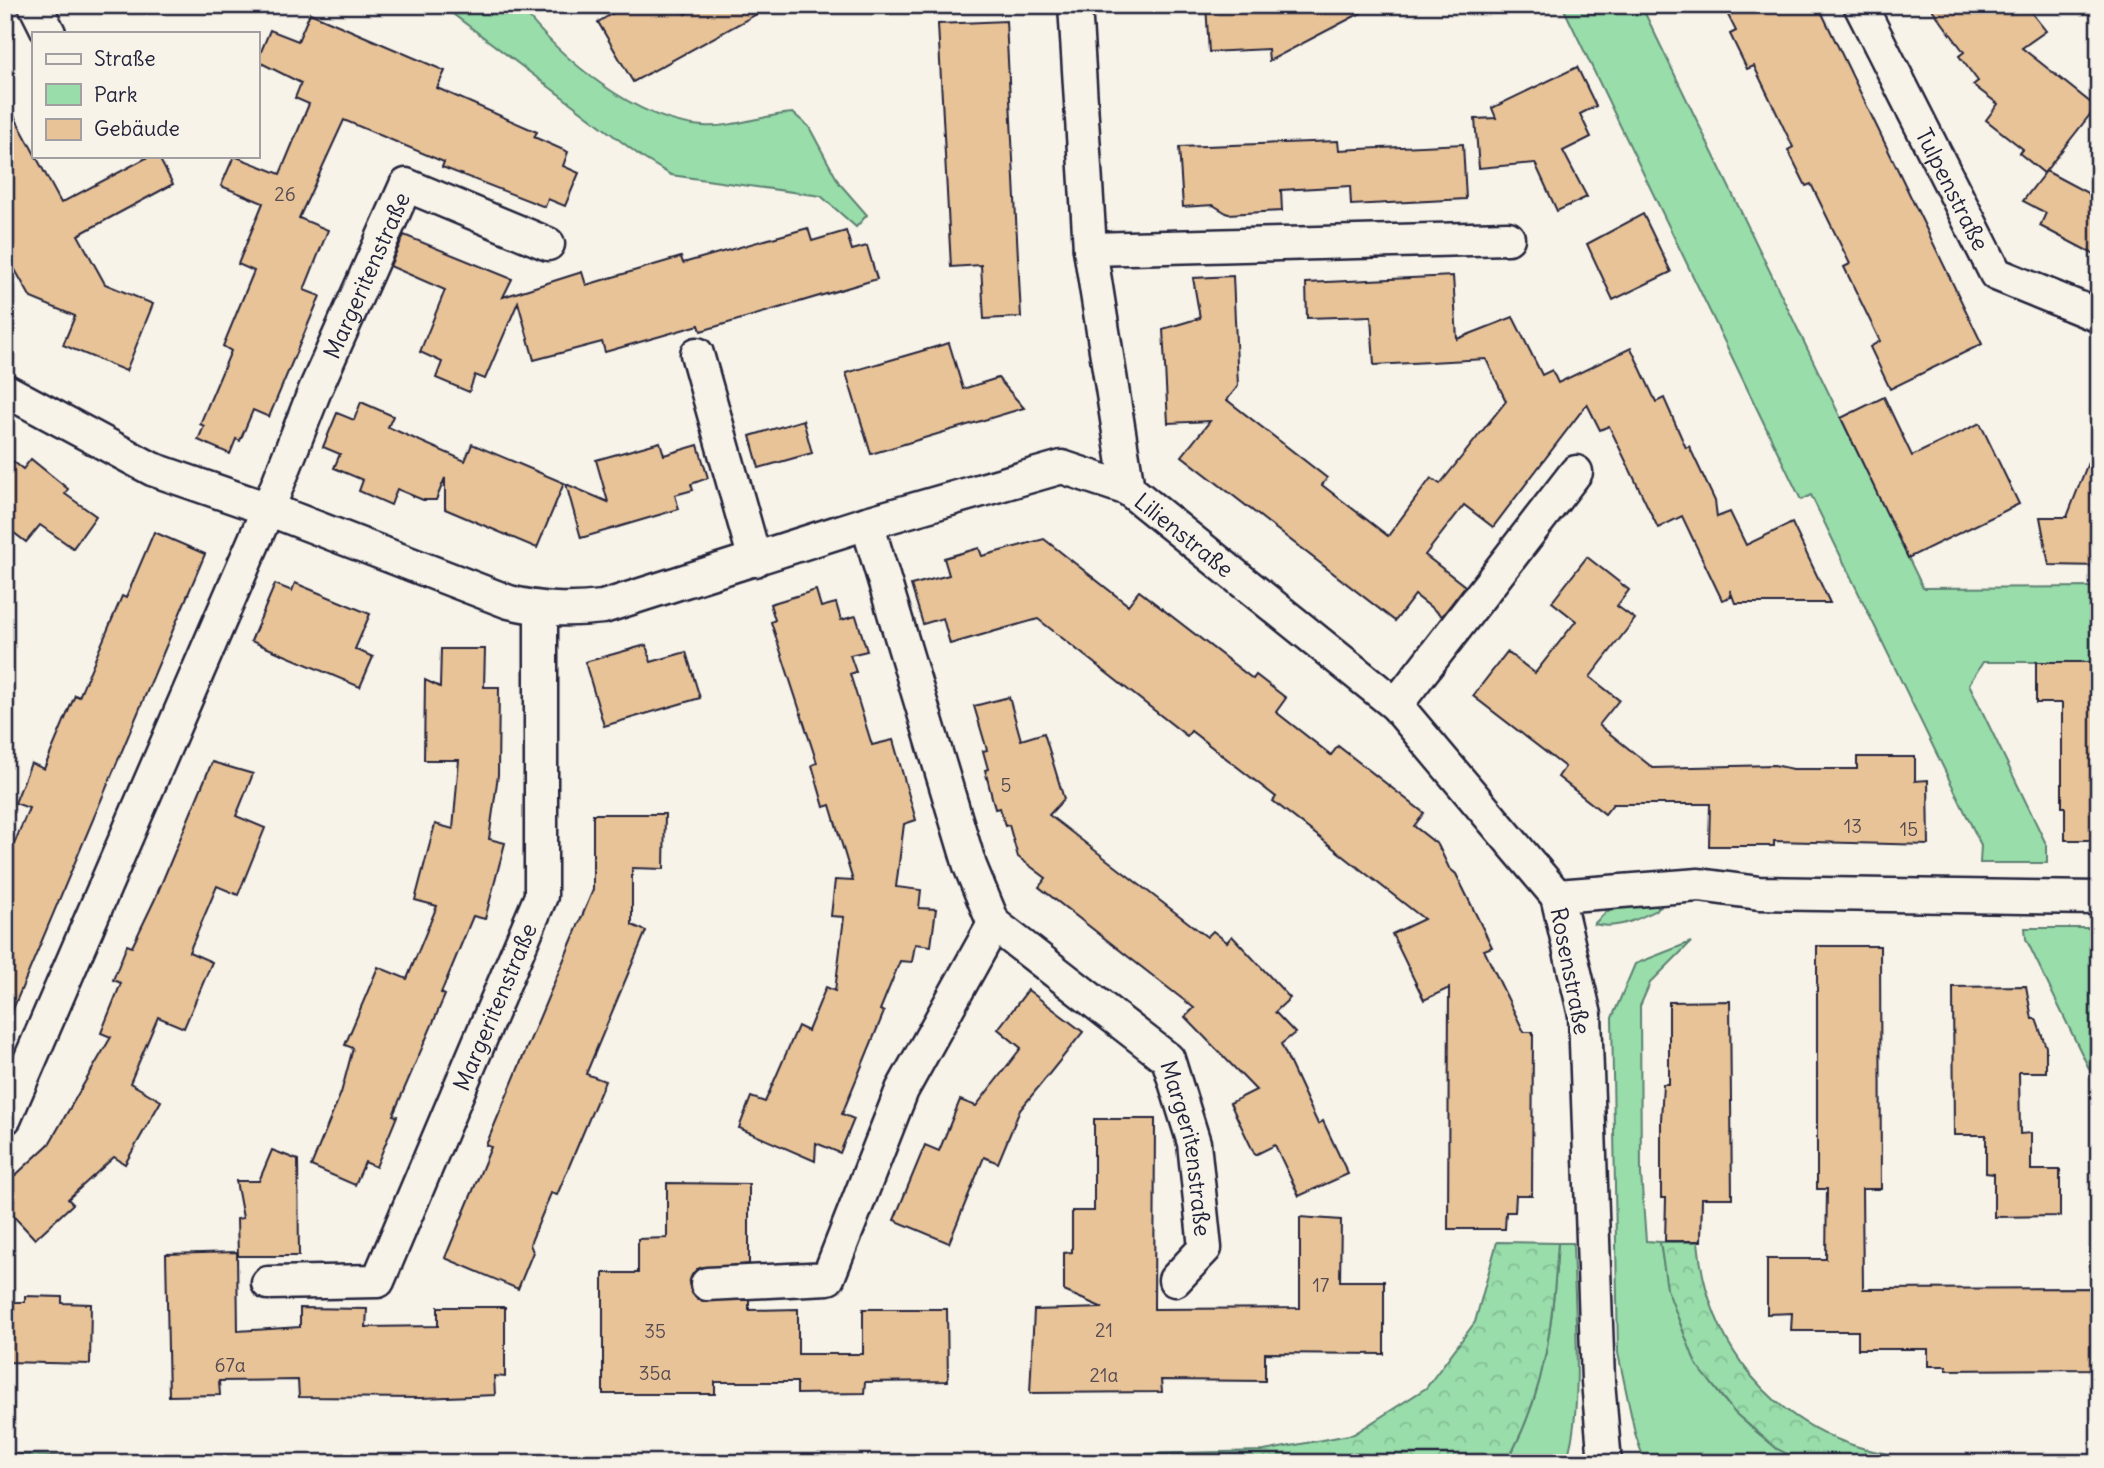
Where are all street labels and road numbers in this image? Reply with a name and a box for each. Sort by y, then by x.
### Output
street label: Tulpenstraße [1910,123,1996,255]
street label: Margeritenstraße [316,187,416,363]
street label: Lilienstraße [1129,486,1240,583]
street label: Rosenstraße [1544,905,1598,1037]
street label: Margeritenstraße [446,918,542,1095]
street label: Margeritenstraße [1155,1057,1218,1238]

